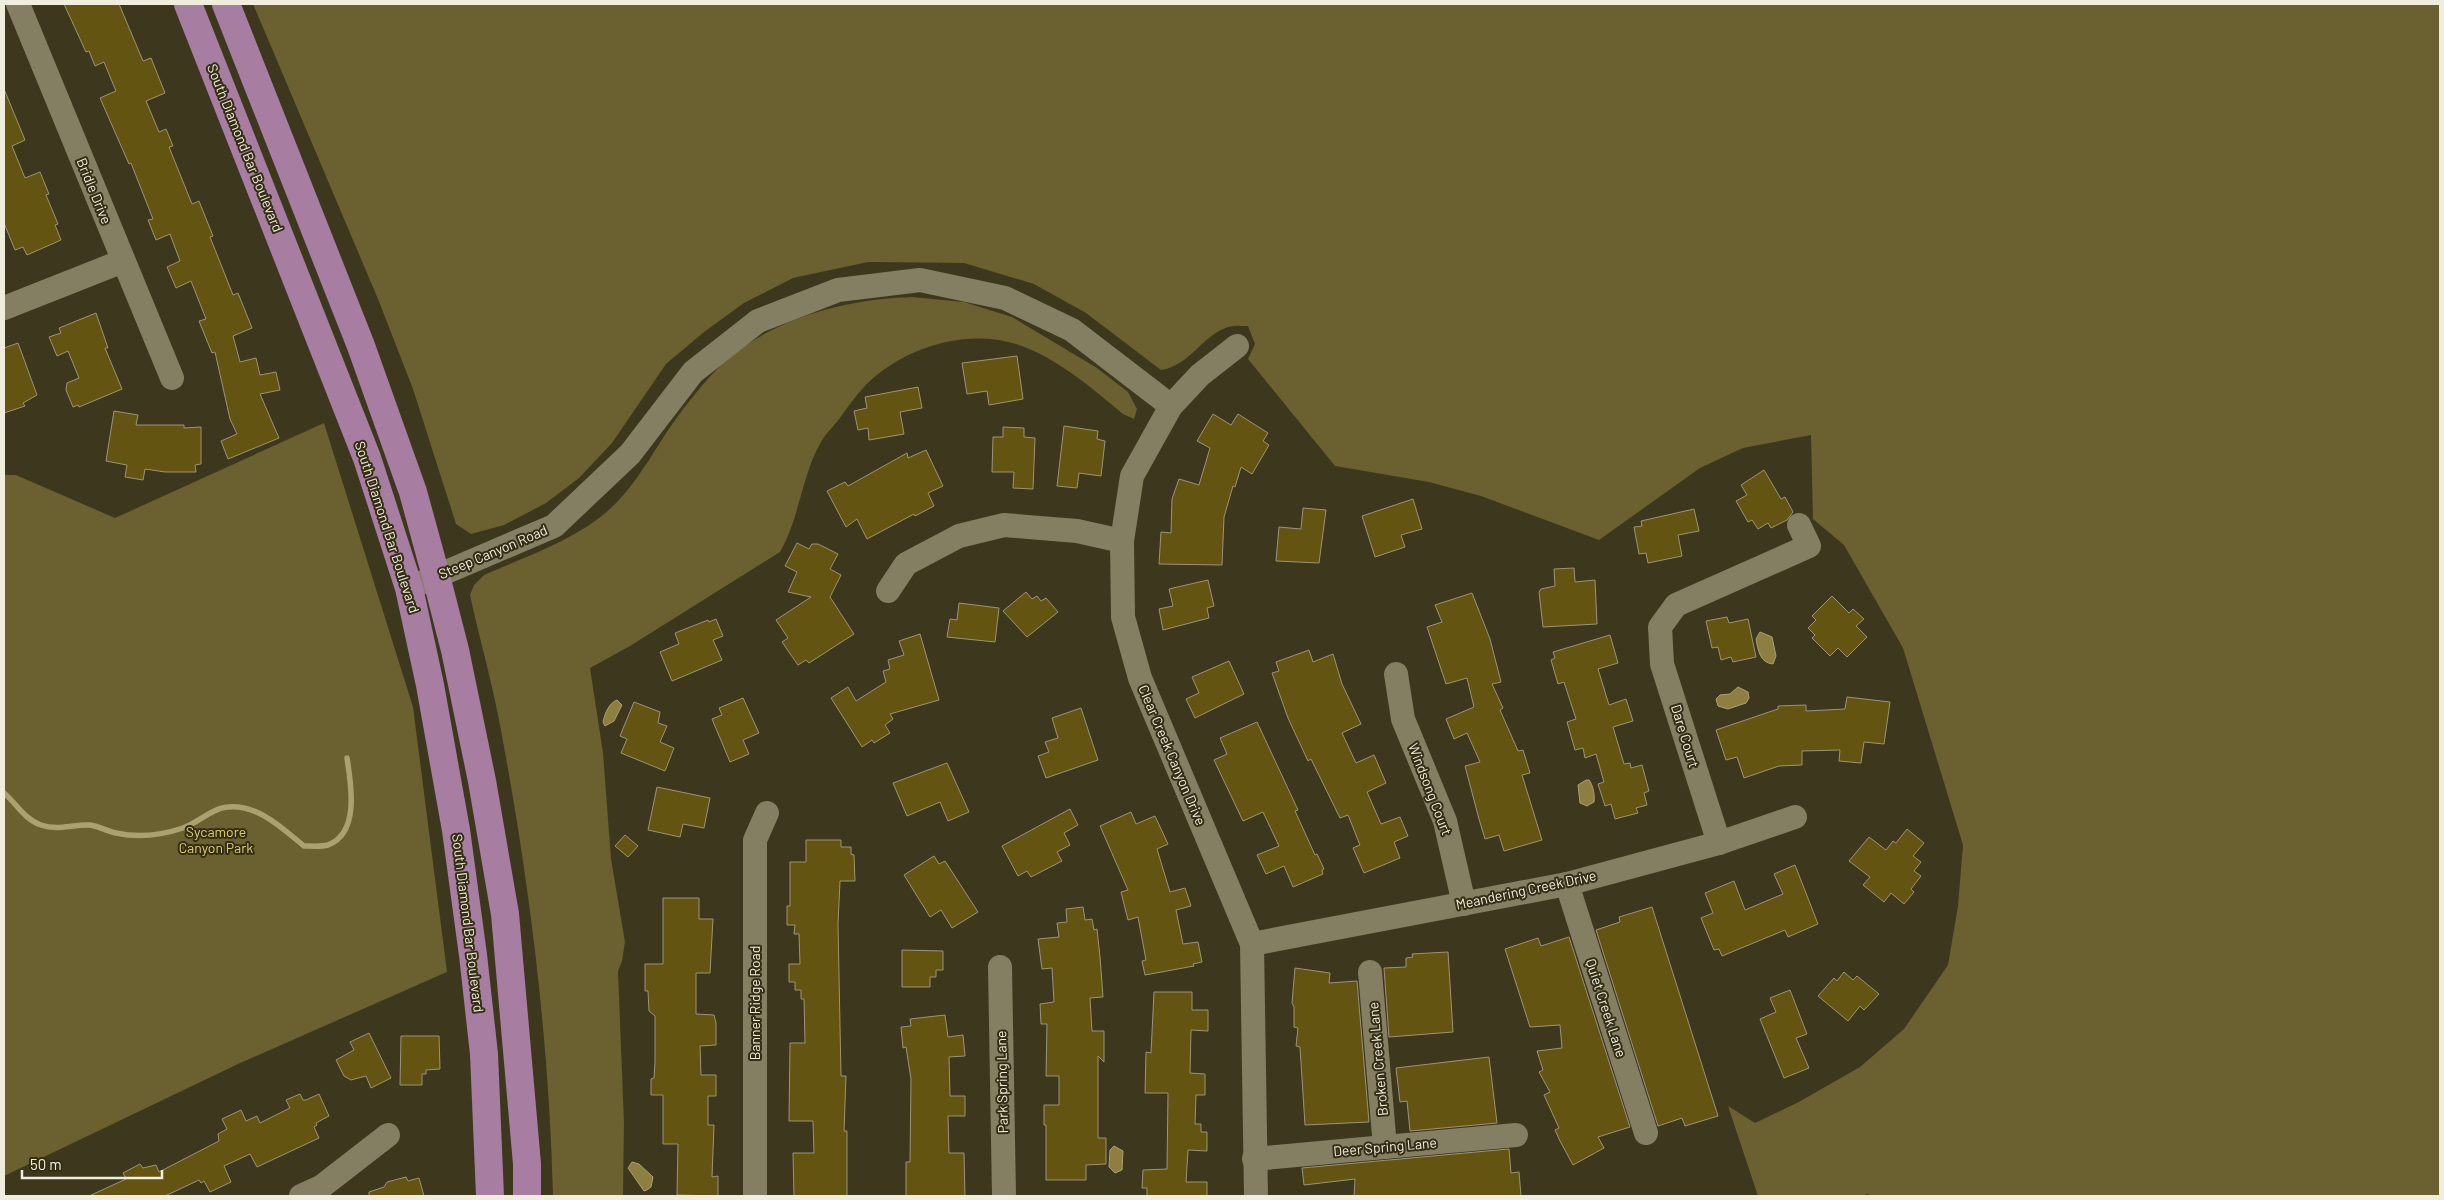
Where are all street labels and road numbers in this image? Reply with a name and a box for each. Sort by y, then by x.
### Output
street label: South Diamond Bar Boulevard [204,61,287,234]
street label: Bridle Drive [74,155,115,226]
street label: South Diamond Bar Boulevard [352,439,423,615]
street label: Steep Canyon Road [436,521,550,582]
street label: Clear Creek Canyon Drive [1135,682,1210,828]
street label: Dare Court [1668,702,1703,769]
street label: Windsong Court [1405,740,1456,837]
street label: South Diamond Bar Boulevard [449,833,488,1013]
street label: Meandering Creek Drive [1454,866,1598,913]
street label: Banner Ridge Road [746,946,763,1060]
street label: Quiet Creek Lane [1583,956,1630,1059]
street label: Broken Creek Lane [1364,1001,1391,1117]
street label: Park Spring Lane [992,1031,1011,1134]
street label: Deer Spring Lane [1332,1134,1437,1159]

